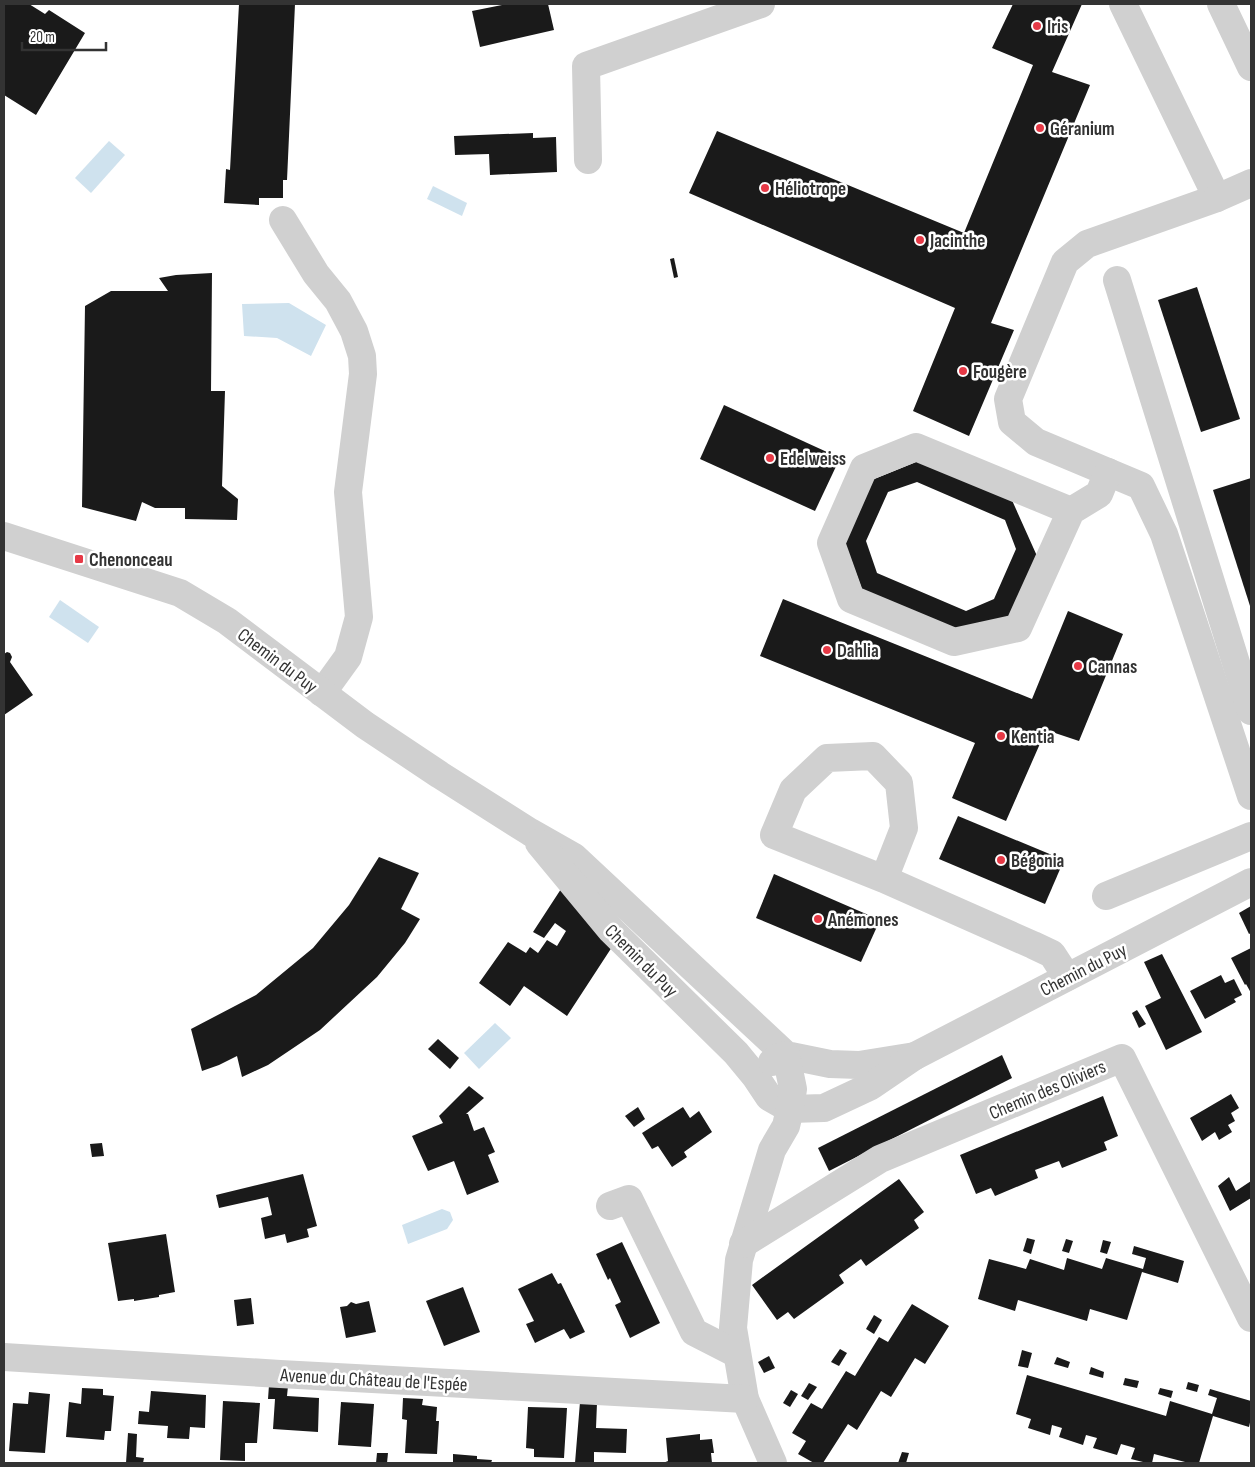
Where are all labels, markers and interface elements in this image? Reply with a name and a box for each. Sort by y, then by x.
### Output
place label: Iris [1047,16,1068,39]
scale bar [22,20,106,52]
marker: Iris [1031,20,1043,32]
text: 20 m [30,28,55,47]
place label: Géranium [1050,118,1115,141]
marker: Géranium [1034,122,1046,134]
place label: Héliotrope [775,178,846,201]
marker: Héliotrope [759,182,771,194]
place label: Jacinthe [929,230,985,253]
marker: Jacinthe [914,234,926,246]
place label: Fougère [973,361,1027,384]
marker: Fougère [957,365,969,377]
place label: Edelweiss [780,448,846,471]
marker: Edelweiss [764,452,776,464]
place label: Chenonceau [89,549,173,572]
marker: Chenonceau [73,553,85,565]
street label: Chemin du Puy [233,624,322,699]
place label: Dahlia [837,640,879,663]
marker: Dahlia [821,644,833,656]
place label: Cannas [1088,656,1137,679]
marker: Cannas [1072,660,1084,672]
place label: Kentia [1011,726,1055,749]
marker: Kentia [995,730,1007,742]
place label: Bégonia [1011,850,1064,873]
marker: Bégonia [995,854,1007,866]
place label: Anémones [827,909,899,932]
marker: Anémones [812,913,824,925]
street label: Chemin du Puy [600,920,683,1003]
street label: Chemin du Puy [1037,938,1131,1002]
street label: Chemin des Oliviers [986,1055,1110,1125]
street label: Avenue du Château de l'Espée [279,1364,468,1397]

